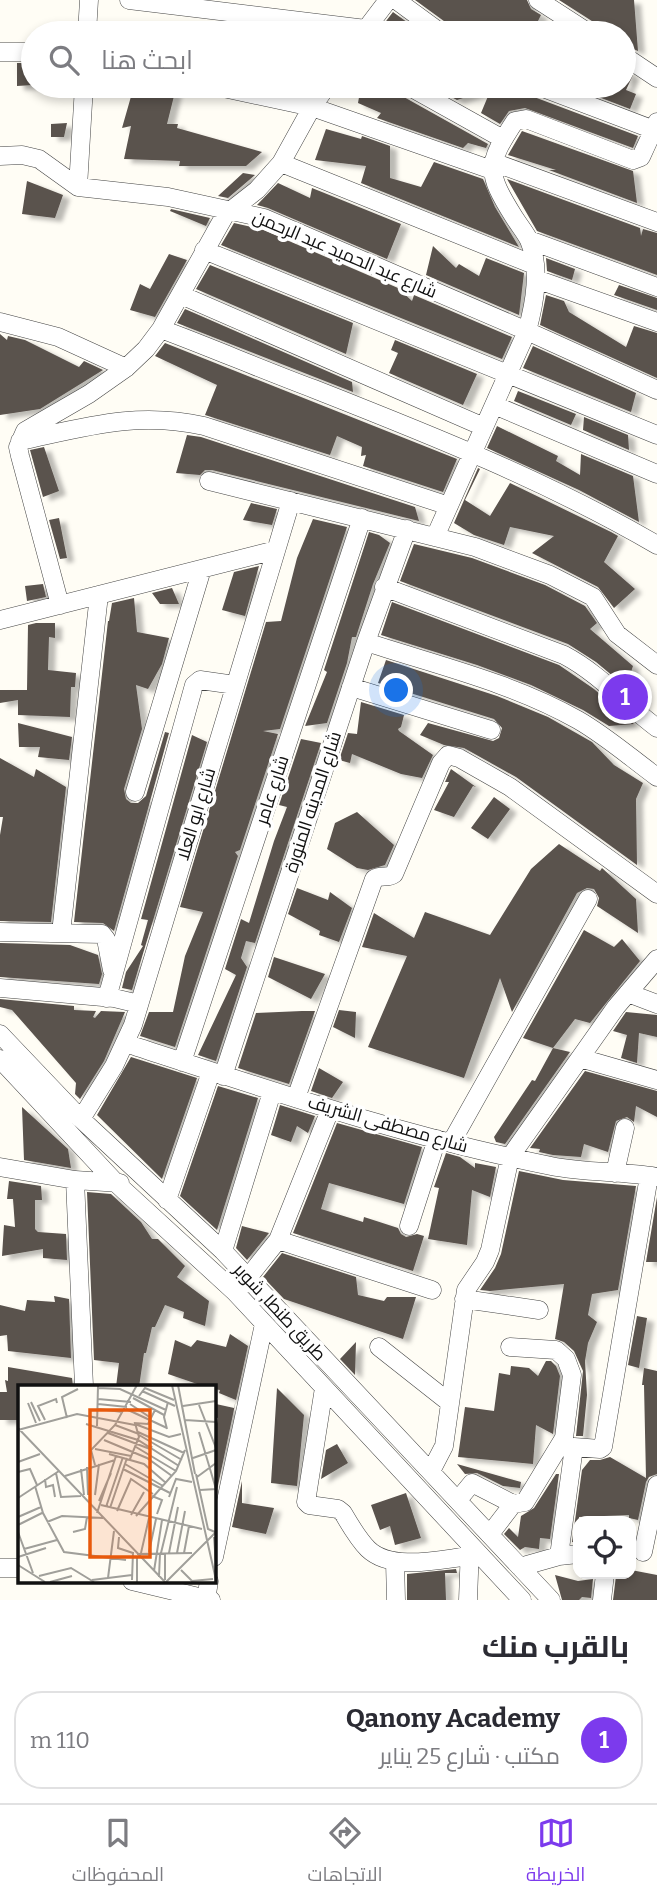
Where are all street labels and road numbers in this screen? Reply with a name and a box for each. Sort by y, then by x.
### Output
street label: شارع عبد الحميد عبد الرحمن [249,205,440,304]
street label: شارع المدينه المنورة [280,729,347,876]
street label: شارع عامر [250,753,294,829]
street label: شارع ابو العلا [172,765,221,863]
street label: شارع مصطفى الشريف [305,1091,471,1158]
street label: طريق طنطا, شوبر [228,1258,331,1366]

